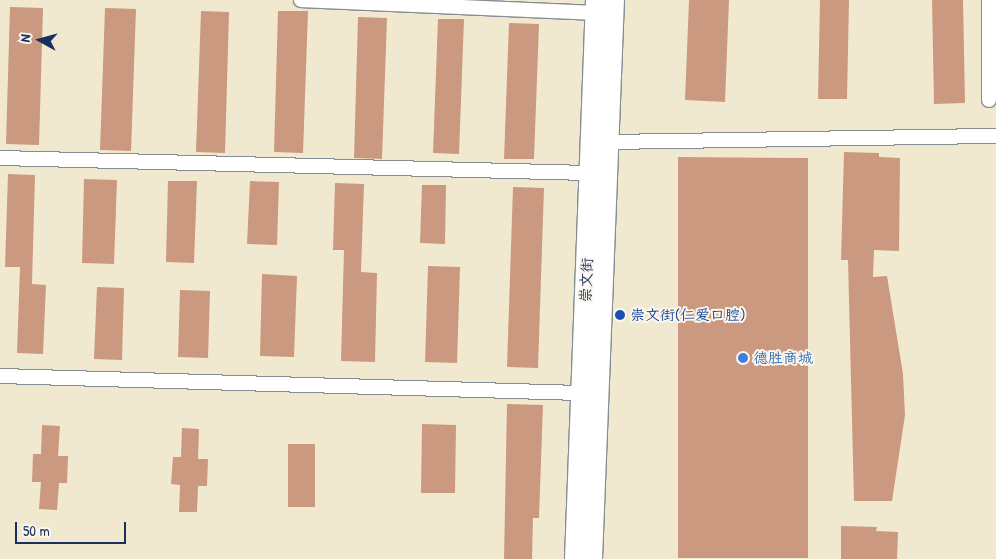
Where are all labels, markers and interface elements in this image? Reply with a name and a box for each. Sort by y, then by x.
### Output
north arrow [15,15,65,65]
text: N [15,33,34,43]
street label: 崇文街 [576,257,596,303]
place label: 崇文街(仁爱口腔) [630,306,745,324]
marker: 崇文街(仁爱口腔) [614,309,626,321]
place label: 德胜商城 [753,349,813,367]
marker: 德胜商城 [737,352,749,364]
scale bar [18,512,129,544]
text: 50 m [23,520,50,541]

